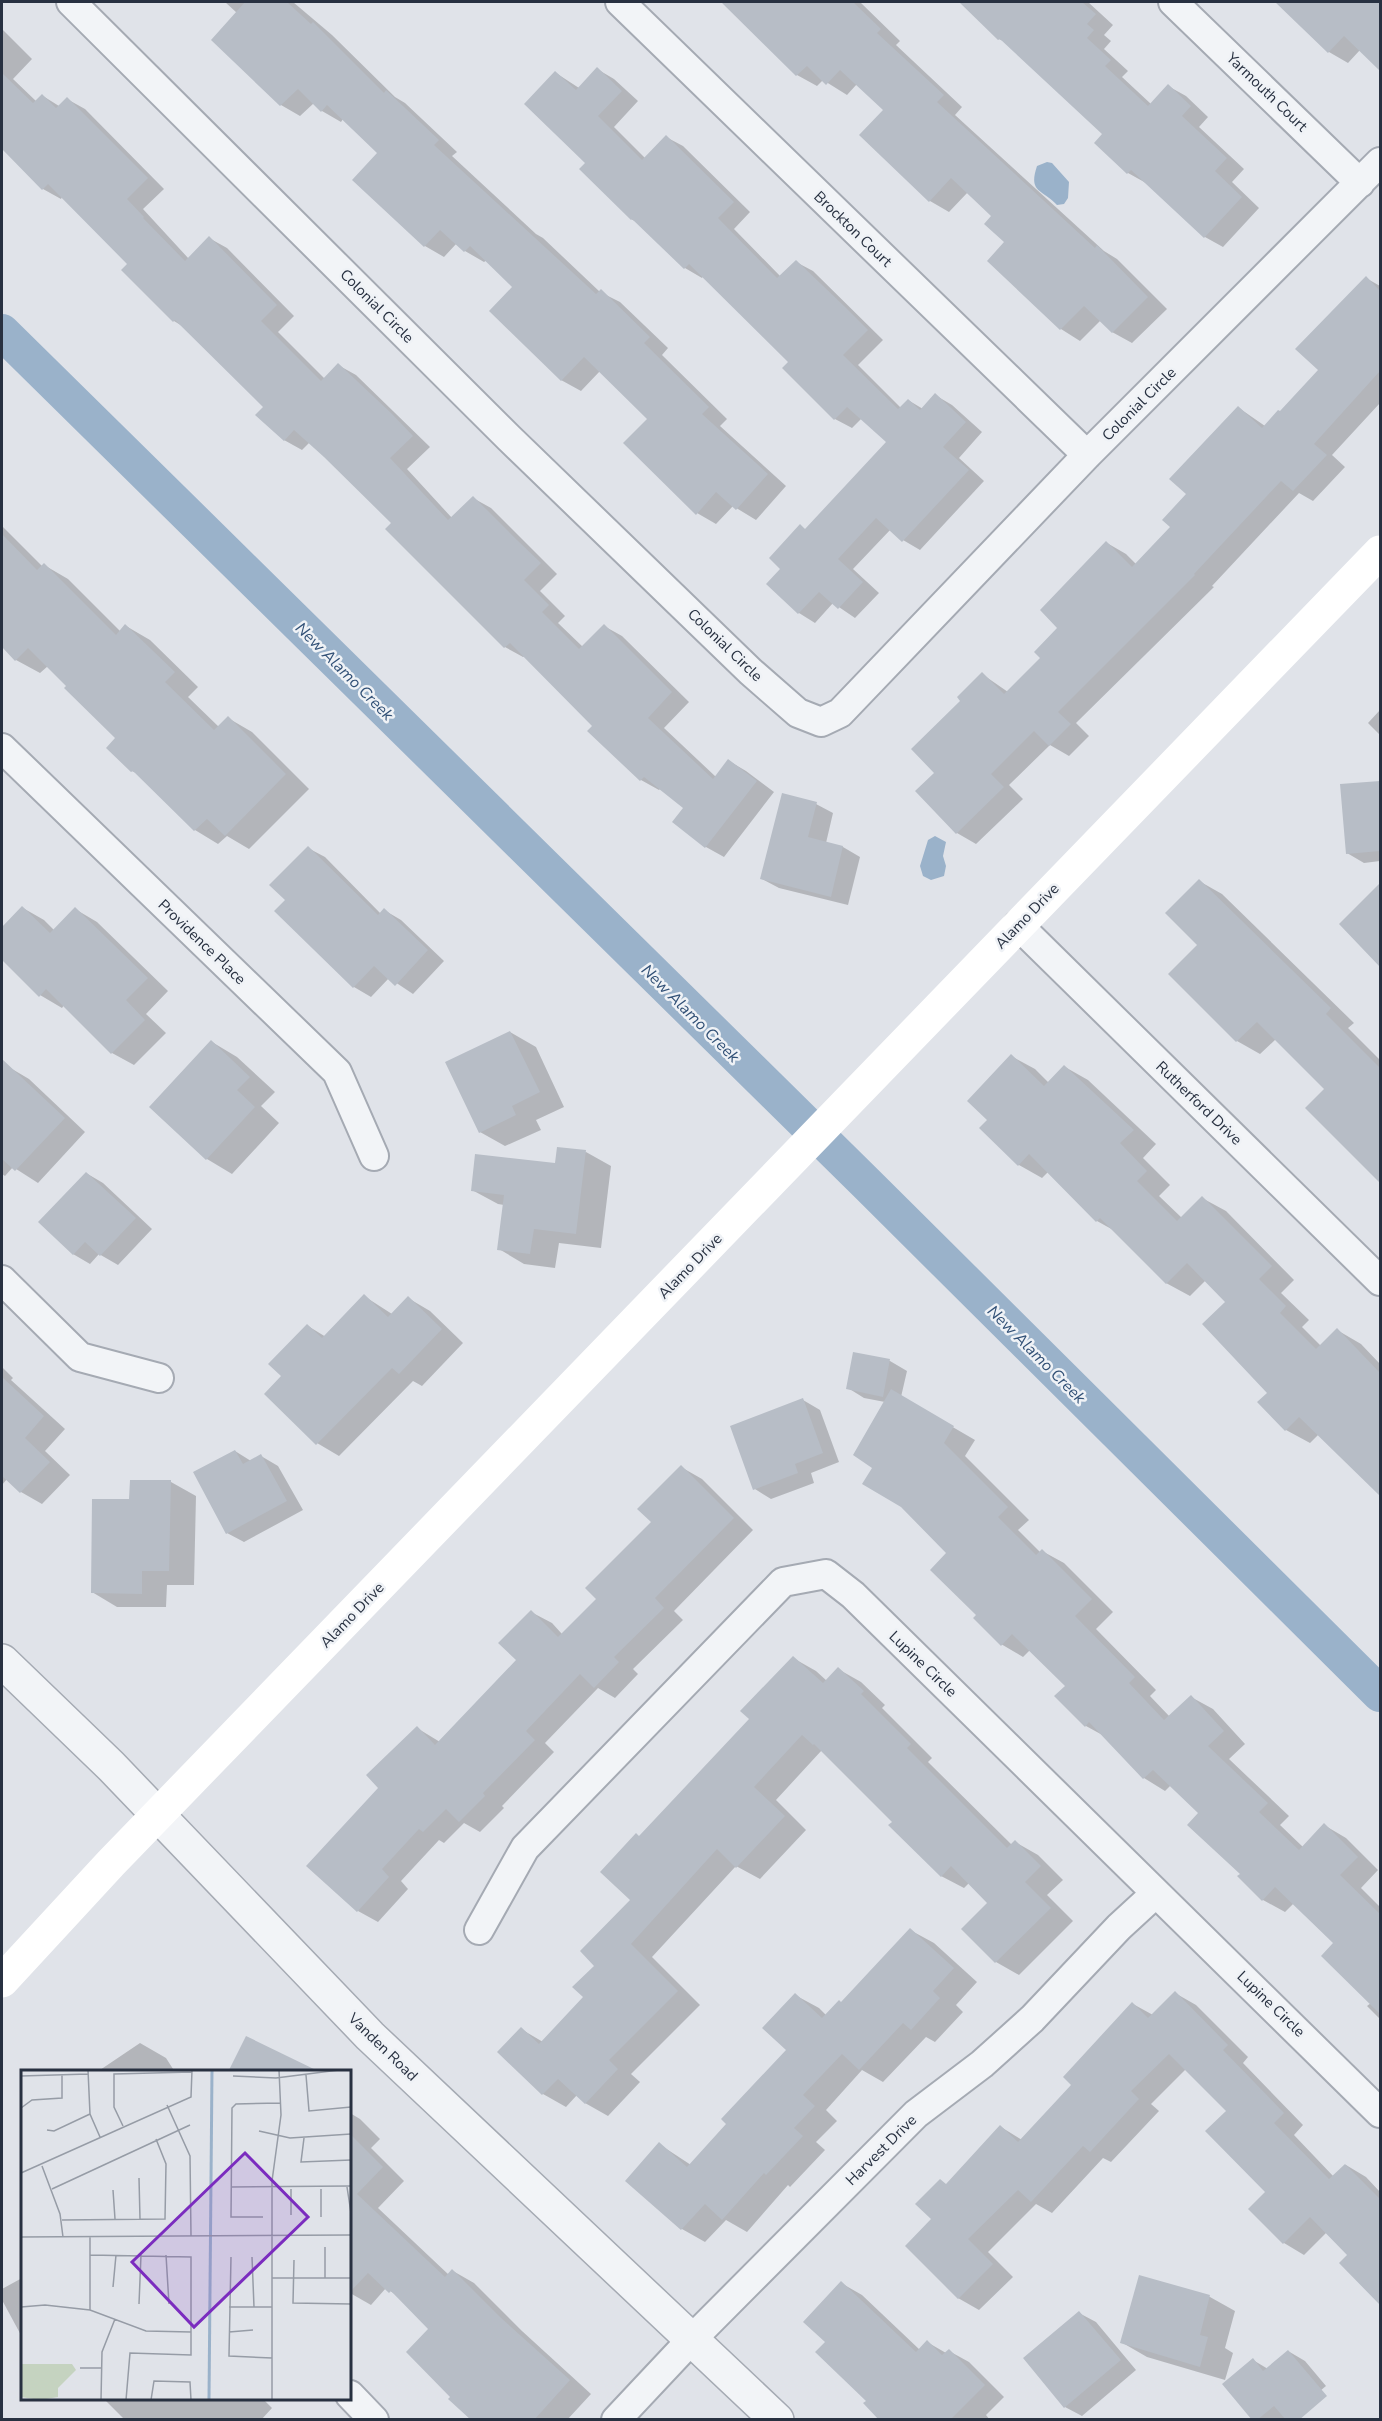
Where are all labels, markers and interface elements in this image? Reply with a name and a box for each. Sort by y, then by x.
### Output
street label: Yarmouth Court [1221,47,1312,136]
street label: Brockton Court [810,187,897,272]
street label: Colonial Circle [336,265,418,347]
street label: Colonial Circle [1098,363,1180,445]
street label: Colonial Circle [683,604,767,686]
water label: New Alamo Creek [290,618,399,726]
street label: Alamo Drive [991,879,1063,953]
street label: Providence Place [154,895,250,989]
water label: New Alamo Creek [636,960,745,1068]
street label: Rutherford Drive [1152,1057,1246,1149]
street label: Alamo Drive [654,1229,726,1303]
water label: New Alamo Creek [982,1301,1091,1409]
street label: Alamo Drive [316,1578,388,1652]
street label: Lupine Circle [885,1627,961,1701]
street label: Lupine Circle [1233,1967,1309,2041]
street label: Vanden Road [343,2008,422,2085]
inset map [21,2070,351,2400]
street label: Harvest Drive [841,2110,921,2190]

